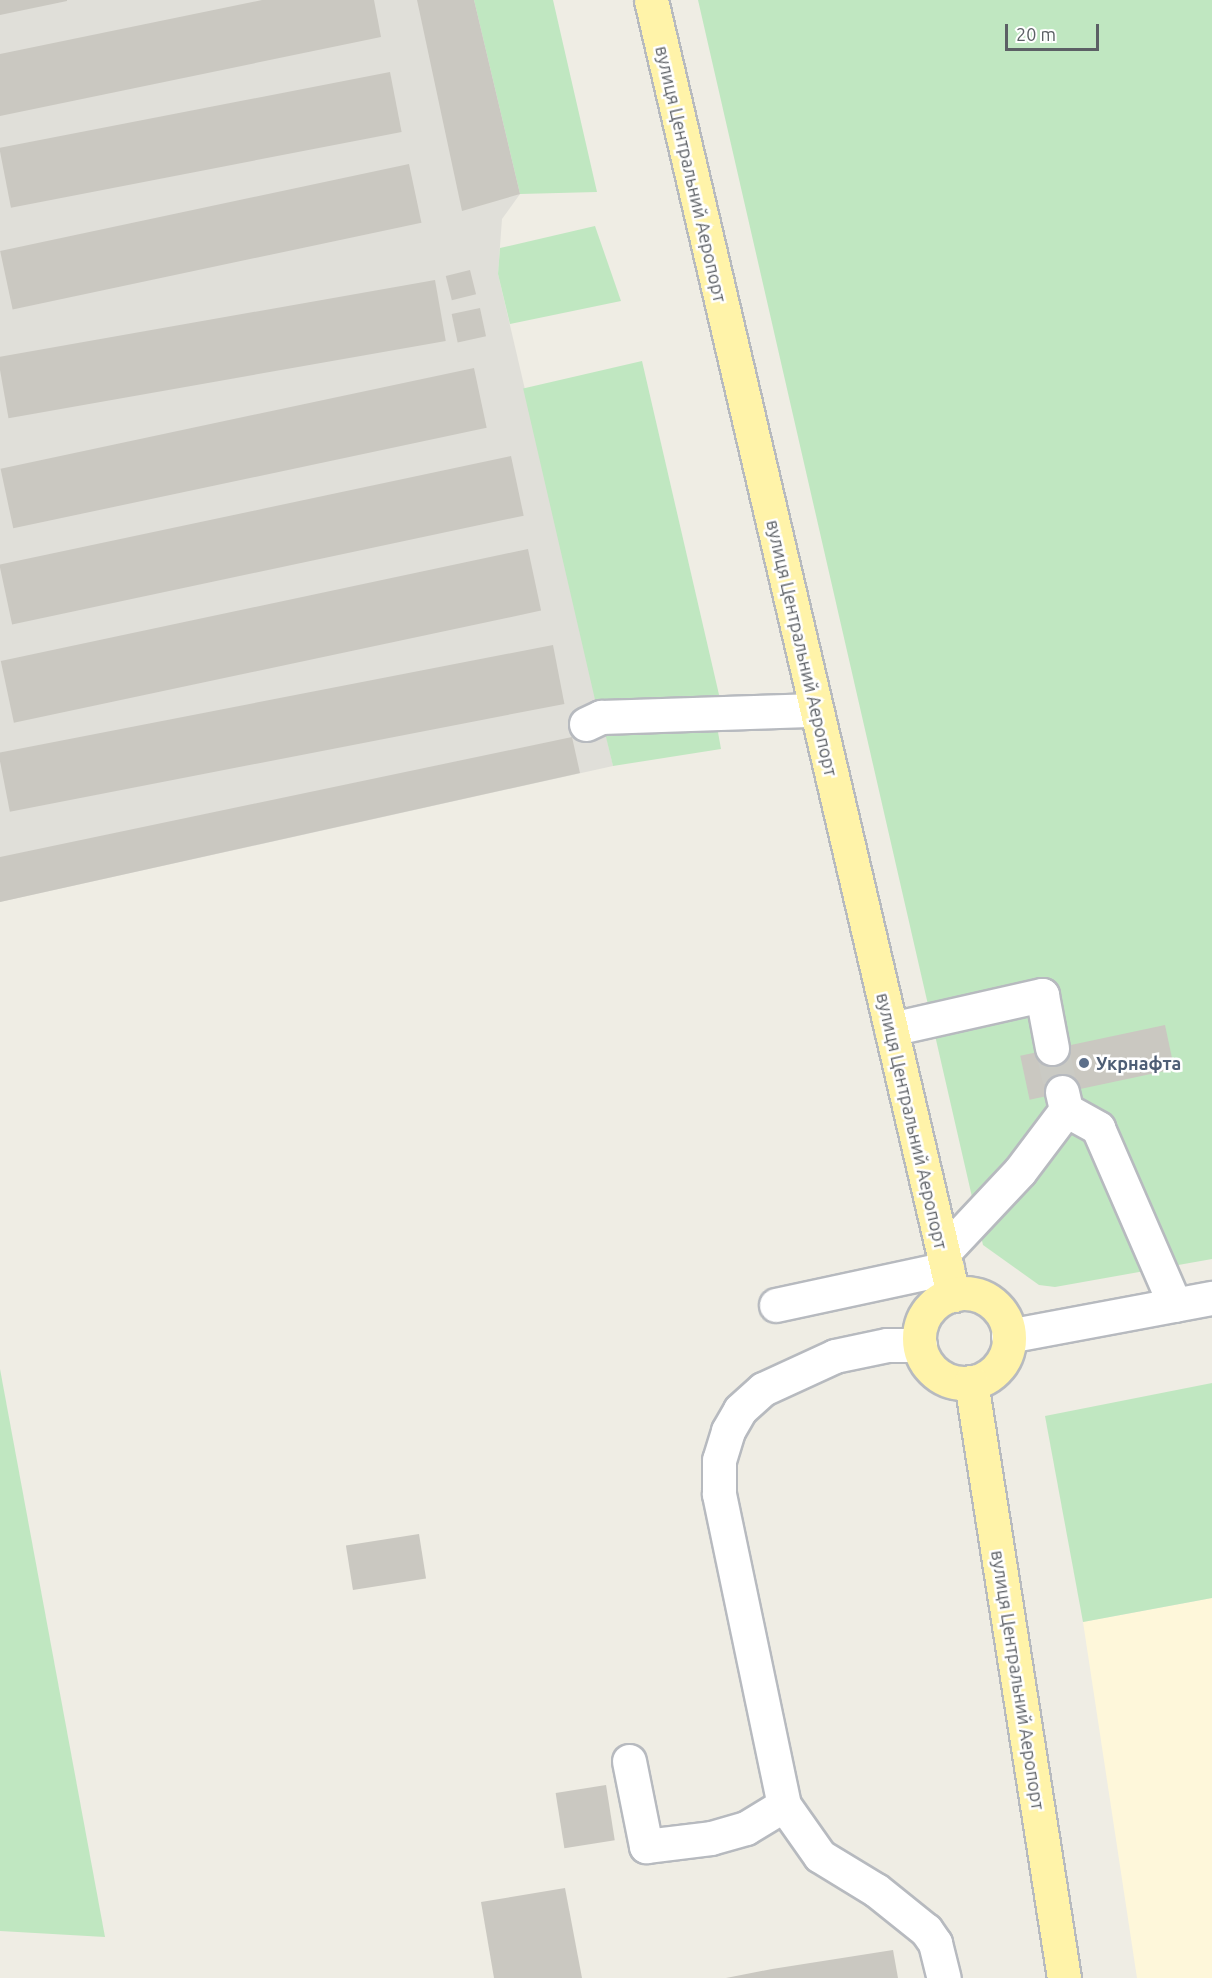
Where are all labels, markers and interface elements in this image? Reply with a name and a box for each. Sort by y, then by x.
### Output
scale bar [1008,12,1102,50]
text: 20 m [1016,24,1056,44]
street label: вулиця Центральний Аеропорт [651,44,731,304]
street label: вулиця Центральний Аеропорт [762,518,842,778]
street label: вулиця Центральний Аеропорт [872,991,952,1251]
place label: Укрнафта [1096,1052,1181,1074]
marker: Укрнафта [1077,1056,1091,1070]
street label: вулиця Центральний Аеропорт [987,1549,1049,1811]

